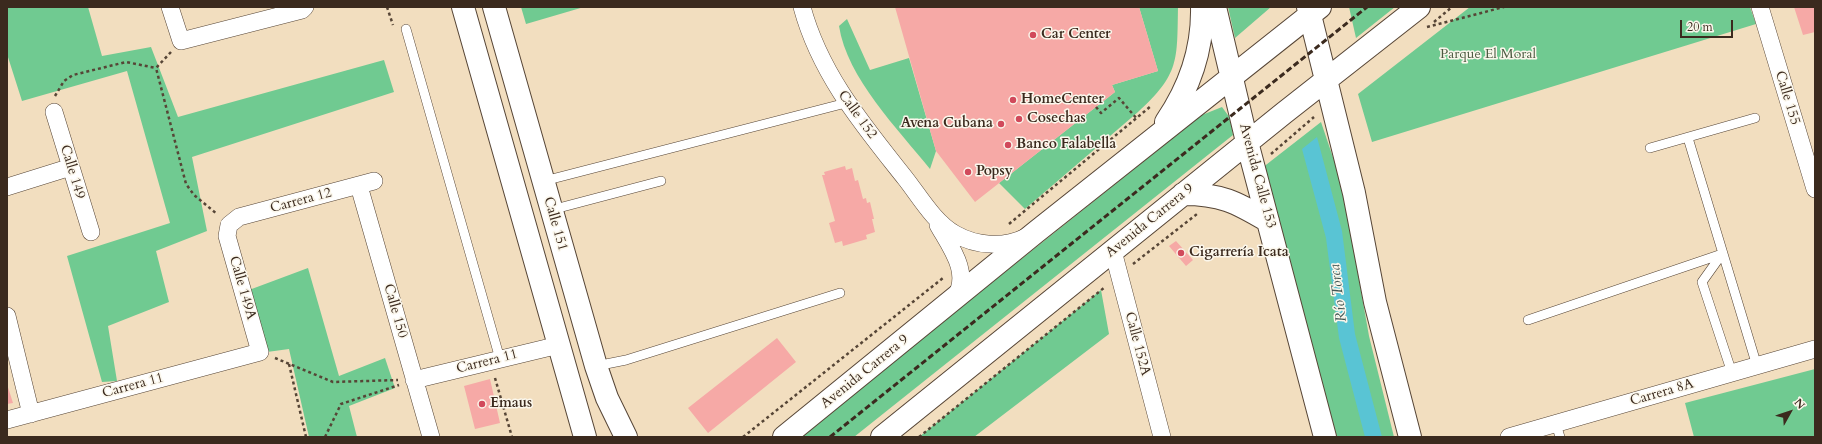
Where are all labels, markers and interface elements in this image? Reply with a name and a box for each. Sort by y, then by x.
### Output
scale bar [1682,12,1735,38]
text: 20 m [1687,19,1713,35]
place label: Car Center [1041,27,1111,43]
marker: Car Center [1028,30,1038,40]
park label: Parque El Moral [1440,47,1536,63]
street label: Calle 155 [1771,69,1803,127]
street label: Calle 152 [834,88,880,142]
place label: HomeCenter [1021,92,1104,108]
marker: HomeCenter [1008,95,1018,105]
place label: Cosechas [1027,111,1086,127]
marker: Cosechas [1014,114,1024,124]
place label: Avena Cubana [901,116,993,132]
marker: Avena Cubana [996,119,1006,129]
street label: Avenida Calle 153 [1235,122,1279,230]
place label: Banco Falabella [1016,137,1116,153]
marker: Banco Falabella [1003,140,1013,150]
street label: Calle 149 [56,143,88,201]
place label: Popsy [976,164,1013,180]
marker: Popsy [963,167,973,177]
street label: Avenida Carrera 9 [1103,180,1197,262]
street label: Carrera 12 [269,185,333,217]
street label: Calle 151 [539,195,571,253]
place label: Cigarrería Icata [1189,245,1289,261]
marker: Cigarrería Icata [1176,248,1186,258]
street label: Calle 149A [225,254,259,322]
water label: Río Torca [1327,263,1351,323]
street label: Calle 150 [379,282,411,340]
street label: Calle 152A [1120,310,1154,378]
street label: Avenida Carrera 9 [818,331,912,413]
street label: Carrera 11 [455,346,519,378]
street label: Carrera 11 [101,370,165,402]
street label: Carrera 8A [1628,376,1696,410]
north arrow [1770,392,1810,432]
text: N [1791,395,1808,412]
place label: Emaus [490,396,532,412]
marker: Emaus [477,399,487,409]

